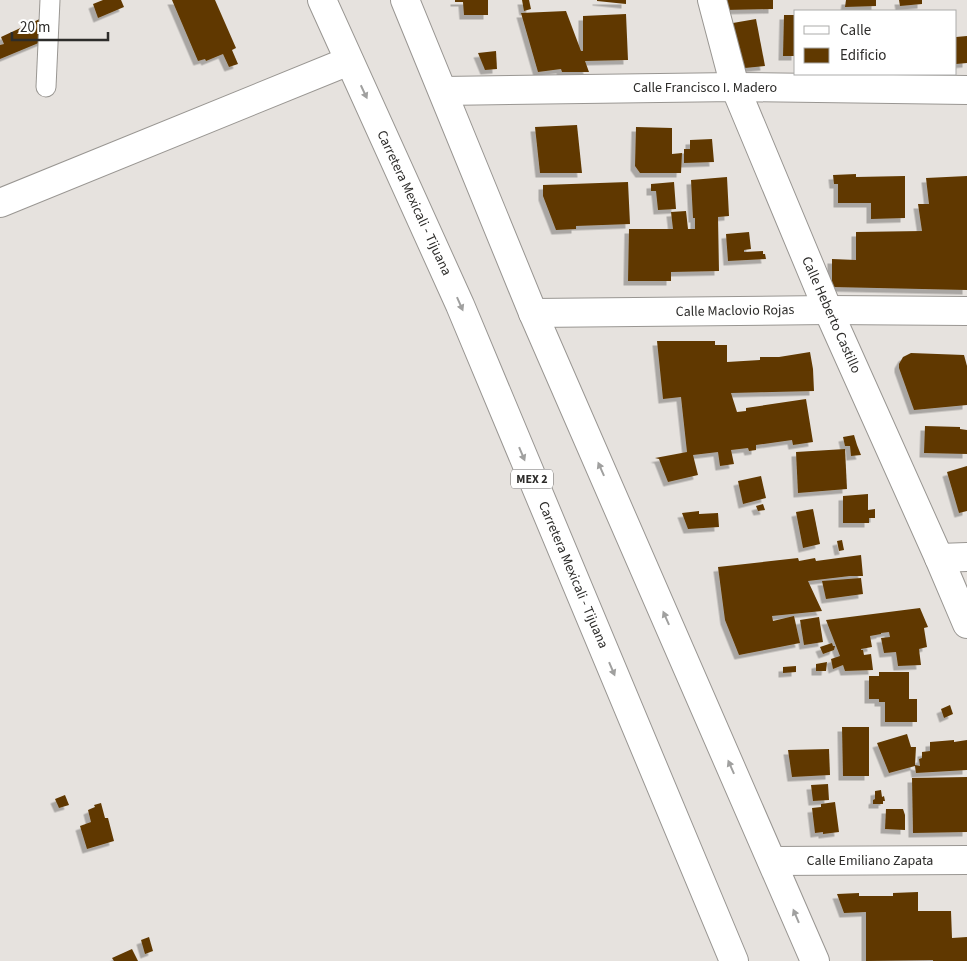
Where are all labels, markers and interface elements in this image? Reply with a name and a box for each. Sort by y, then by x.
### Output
scale bar [12,10,109,42]
legend [794,10,957,75]
text: 20 m [20,17,50,38]
text: Calle [840,20,871,41]
text: Edificio [840,45,887,66]
street label: Calle Francisco I. Madero [633,78,777,98]
one-way arrow [359,85,368,100]
street label: Carretera Mexicali - Tijuana [372,127,456,279]
street label: Calle Heberto Castillo [796,253,866,377]
one-way arrow [456,297,464,311]
street label: Calle Maclovio Rojas [675,300,795,322]
one-way arrow [519,447,527,461]
one-way arrow [597,462,605,476]
road number: MEX 2 [511,469,553,488]
street label: Carretera Mexicali - Tijuana [533,498,613,652]
one-way arrow [662,611,670,625]
one-way arrow [608,662,616,676]
one-way arrow [727,760,735,774]
street label: Calle Emiliano Zapata [807,851,933,871]
one-way arrow [791,909,799,923]

